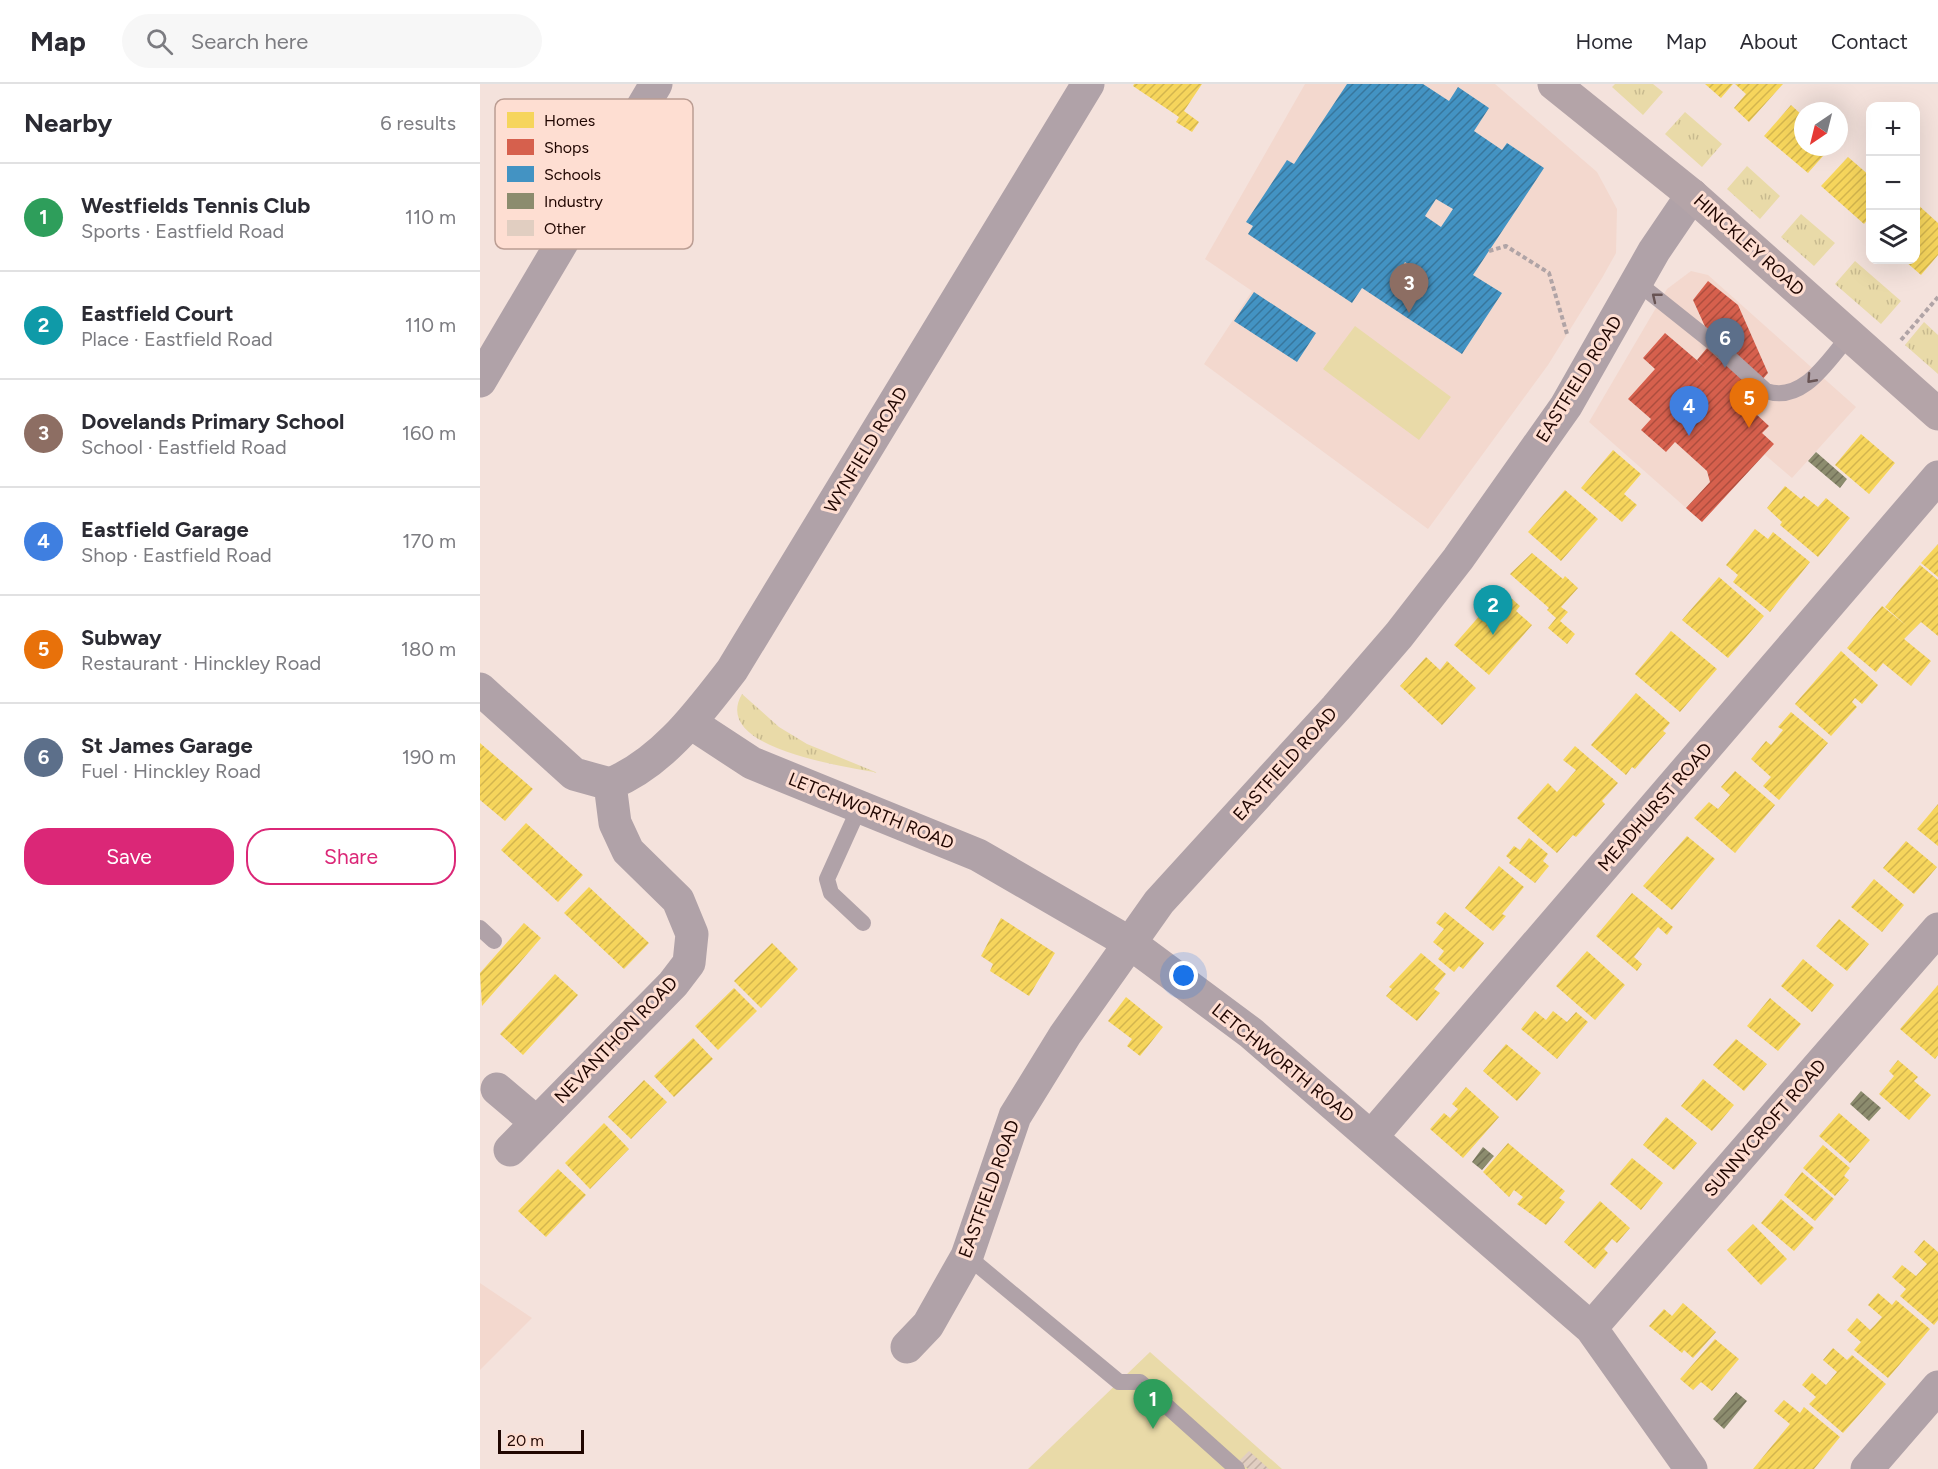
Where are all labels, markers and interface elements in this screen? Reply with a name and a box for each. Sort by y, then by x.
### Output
search box [122,14,542,68]
text: Map [30,24,86,58]
icon: search [143,25,176,58]
text: Search here [191,28,308,55]
text: Home [1576,29,1633,54]
text: Map [1666,29,1707,54]
text: About [1740,29,1798,54]
text: Contact [1831,29,1908,54]
legend [495,99,693,249]
north arrow [1794,102,1848,156]
map controls [1866,102,1920,264]
button: + [1866,102,1920,156]
text: Nearby [24,107,112,139]
text: 6 results [380,111,456,135]
text: Homes [544,111,595,130]
text: Shops [544,138,589,157]
button: − [1866,156,1920,210]
text: Schools [544,165,601,184]
street label: HINCKLEY ROAD [1689,190,1809,300]
text: Westfields Tennis Club [81,192,310,219]
text: Industry [544,192,603,211]
text: 1 [39,205,48,229]
text: 110 m [405,205,456,229]
button: layers [1866,210,1920,264]
text: Sports · Eastfield Road [81,219,284,243]
text: Other [544,219,586,238]
pin: 3 [1390,264,1428,313]
one-way arrow [1652,294,1663,305]
text: Eastfield Court [81,300,234,327]
street label: EASTFIELD ROAD [1531,312,1627,446]
text: 2 [38,313,49,337]
text: 110 m [405,313,456,337]
pin: 6 [1706,318,1744,368]
text: Place · Eastfield Road [81,327,273,351]
one-way arrow [1807,372,1818,383]
pin: 5 [1730,378,1768,428]
street label: WYNFIELD ROAD [820,383,912,517]
pin: 4 [1670,386,1708,436]
text: Dovelands Primary School [81,408,344,435]
text: 3 [38,421,49,445]
text: 160 m [402,421,456,445]
text: School · Eastfield Road [81,435,287,459]
text: Eastfield Garage [81,516,249,543]
text: 4 [37,529,50,553]
text: 170 m [402,529,456,553]
text: Shop · Eastfield Road [81,543,272,567]
pin: 2 [1474,586,1512,635]
text: Subway [81,624,162,651]
text: 5 [38,637,49,661]
text: 180 m [401,637,456,661]
text: Restaurant · Hinckley Road [81,651,321,675]
street label: EASTFIELD ROAD [1228,703,1342,825]
text: St James Garage [81,732,253,759]
street label: MEADHURST ROAD [1593,738,1717,876]
text: 6 [38,745,49,769]
text: 190 m [402,745,456,769]
text: Fuel · Hinckley Road [81,759,261,783]
street label: LETCHWORTH ROAD [785,768,957,854]
button: Save [24,828,234,885]
button: Share [246,828,456,885]
your location [1169,961,1198,990]
street label: NEVANTHON ROAD [550,972,682,1108]
street label: LETCHWORTH ROAD [1207,999,1359,1127]
street label: SUNNYCROFT ROAD [1699,1055,1831,1201]
street label: EASTFIELD ROAD [954,1117,1024,1261]
pin: 1 [1134,1380,1172,1429]
scale bar [498,1427,584,1454]
text: 20 m [507,1431,544,1450]

